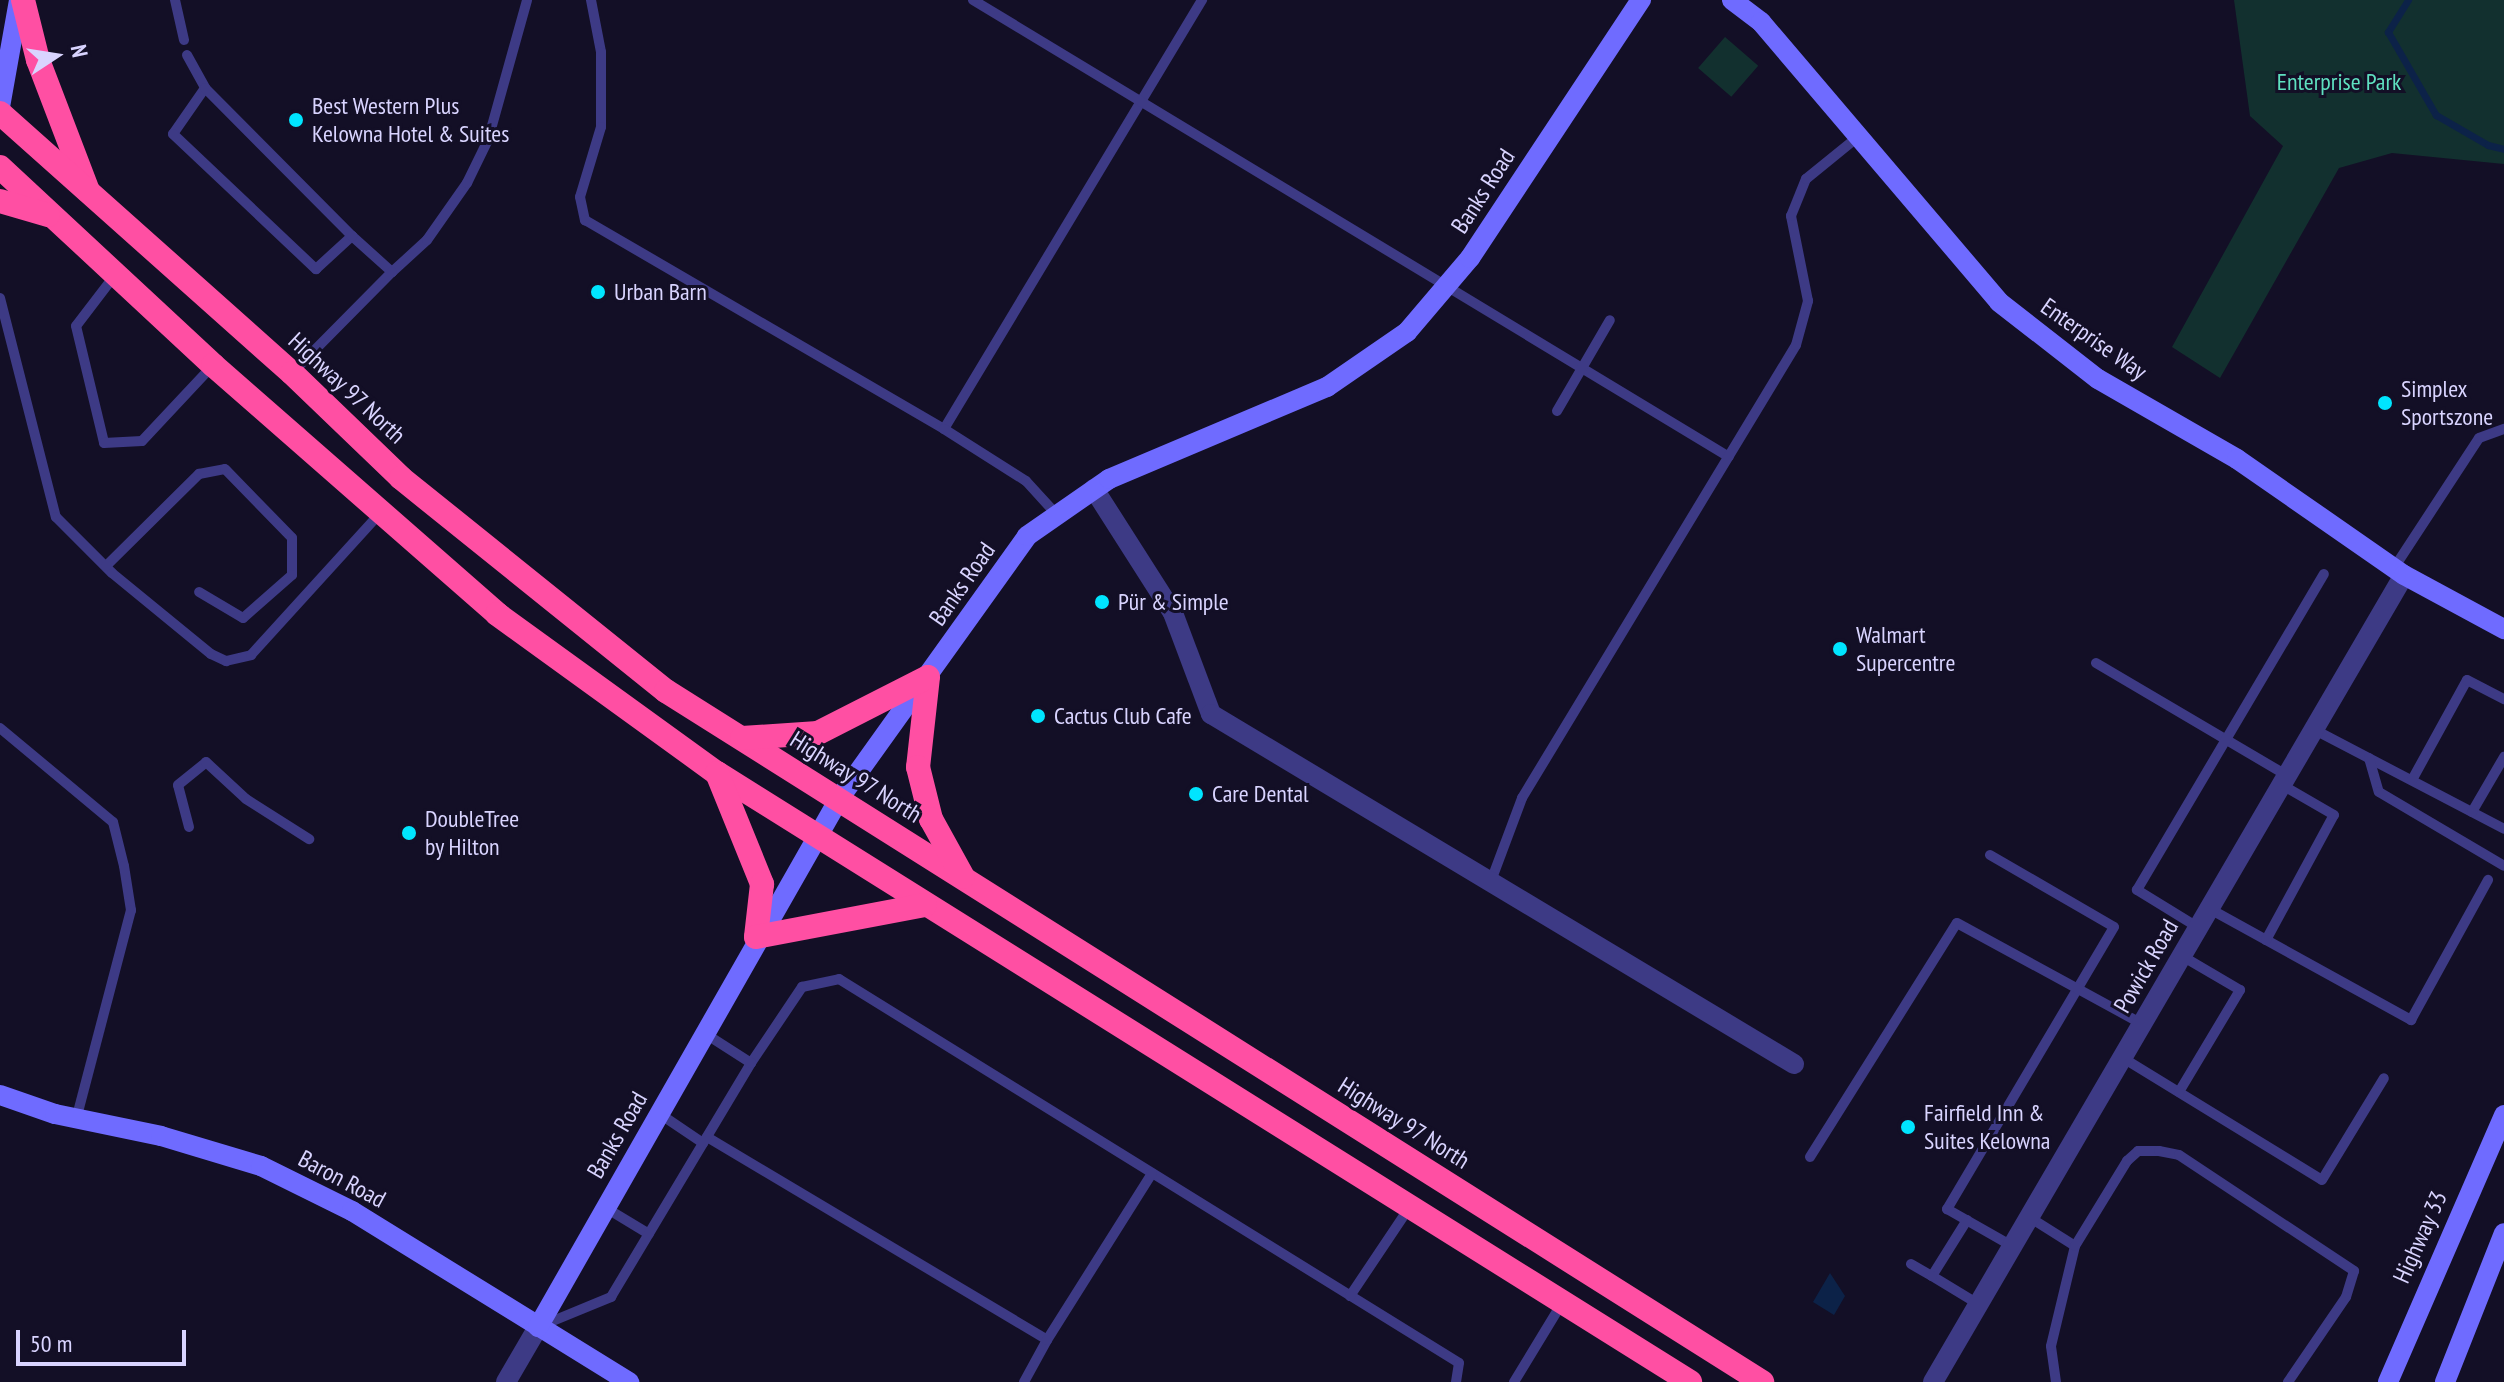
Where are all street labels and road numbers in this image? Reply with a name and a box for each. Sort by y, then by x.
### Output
street label: Banks Road [1445,143,1521,239]
street label: Enterprise Way [2035,292,2153,386]
street label: Highway 97 North [282,326,412,450]
street label: Banks Road [923,537,1001,631]
street label: Highway 97 North [784,725,928,829]
street label: Powick Road [2108,914,2184,1018]
street label: Highway 97 North [1332,1071,1476,1175]
street label: Banks Road [581,1087,653,1183]
street label: Baron Road [294,1144,390,1214]
street label: Highway 33 [2387,1186,2453,1288]

